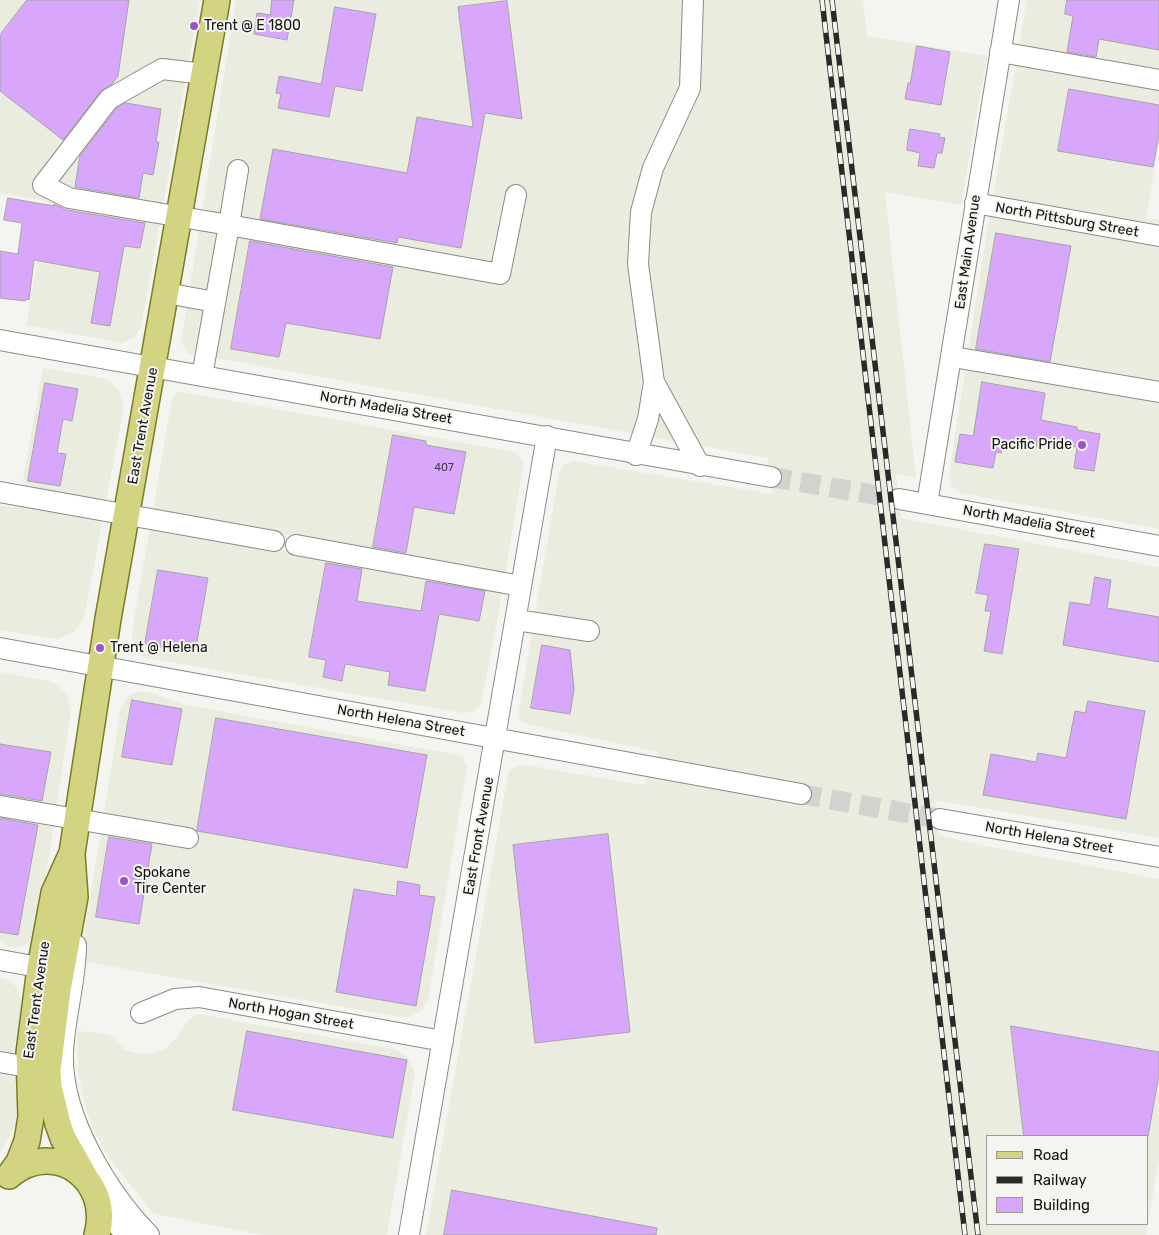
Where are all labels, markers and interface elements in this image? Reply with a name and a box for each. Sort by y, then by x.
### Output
place label: Trent @ E 1800 [204,18,301,34]
marker: Trent @ E 1800 [188,20,200,32]
street label: East Main Avenue [952,194,984,310]
street label: North Pittsburg Street [994,199,1140,241]
street label: East Trent Avenue [124,366,162,486]
street label: North Madelia Street [319,388,453,428]
place label: Pacific Pride [992,437,1072,453]
marker: Pacific Pride [1076,439,1088,451]
house number: 407 [434,461,454,475]
street label: North Madelia Street [962,502,1096,542]
place label: Trent @ Helena [110,640,208,656]
marker: Trent @ Helena [94,642,106,654]
street label: North Helena Street [336,701,466,741]
street label: East Front Avenue [460,776,498,896]
street label: North Helena Street [984,818,1114,858]
place label: Spokane Tire Center [134,865,206,898]
marker: Spokane Tire Center [118,875,130,887]
street label: East Trent Avenue [20,940,54,1060]
street label: North Hogan Street [227,995,355,1033]
legend [986,1135,1149,1225]
text: Road [1033,1146,1069,1164]
text: Railway [1033,1171,1087,1189]
text: Building [1033,1196,1090,1214]

